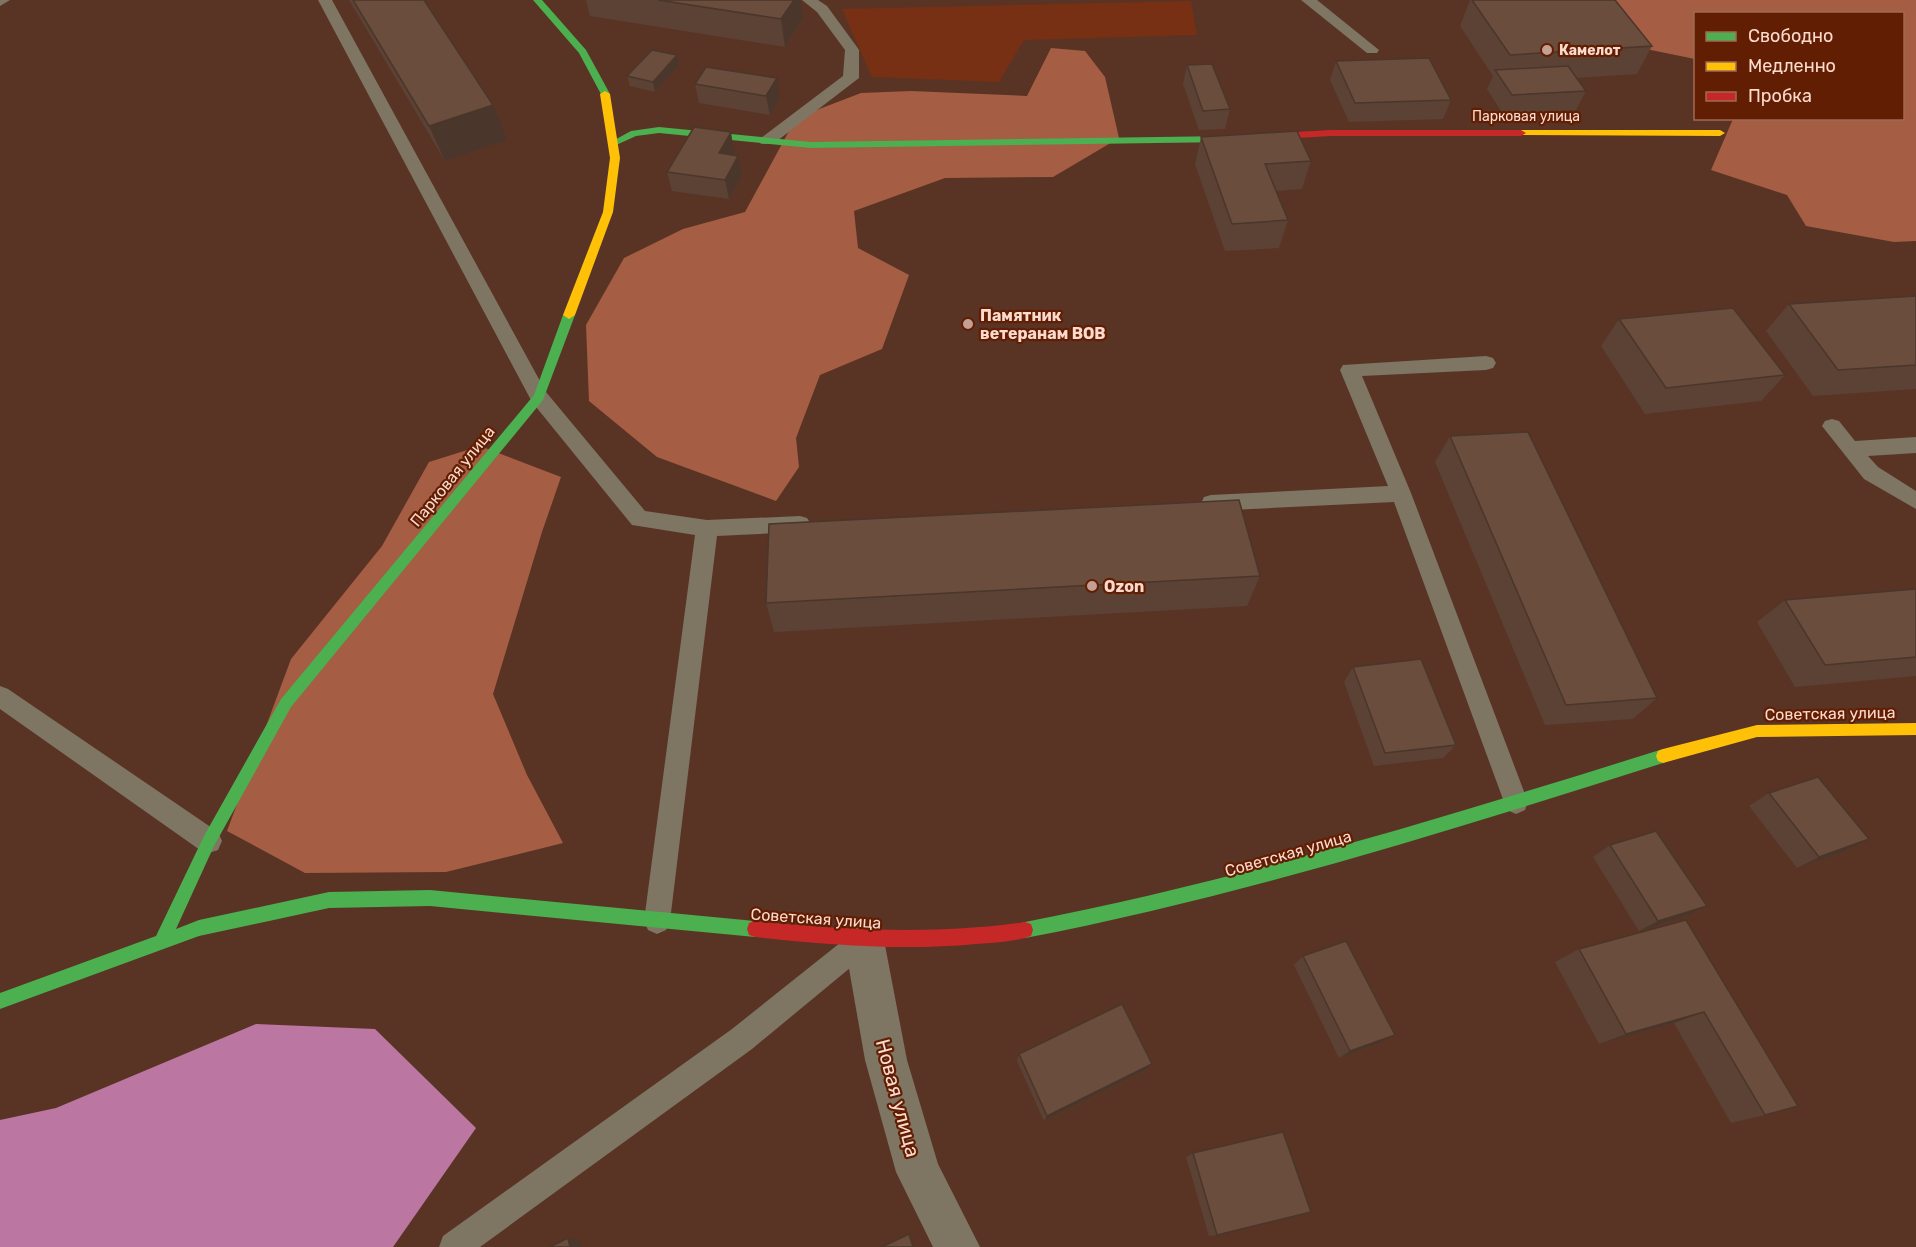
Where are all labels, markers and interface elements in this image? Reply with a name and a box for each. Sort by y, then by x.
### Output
legend [1694,12,1904,120]
text: Свободно [1748,25,1833,47]
place label: Камелот [1559,42,1621,59]
marker: Камелот [1540,43,1554,57]
text: Медленно [1748,55,1836,77]
text: Пробка [1748,85,1812,107]
street label: Парковая улица [1472,108,1580,125]
place label: Памятник ветеранам ВОВ [980,306,1106,343]
marker: Памятник ветеранам ВОВ [961,317,975,331]
street label: Парковая улица [406,422,499,530]
place label: Ozon [1104,577,1144,596]
marker: Ozon [1085,579,1099,593]
street label: Советская улица [1764,703,1896,724]
street label: Советская улица [1223,826,1354,881]
street label: Советская улица [750,904,882,933]
street label: Новая улица [871,1036,925,1160]

